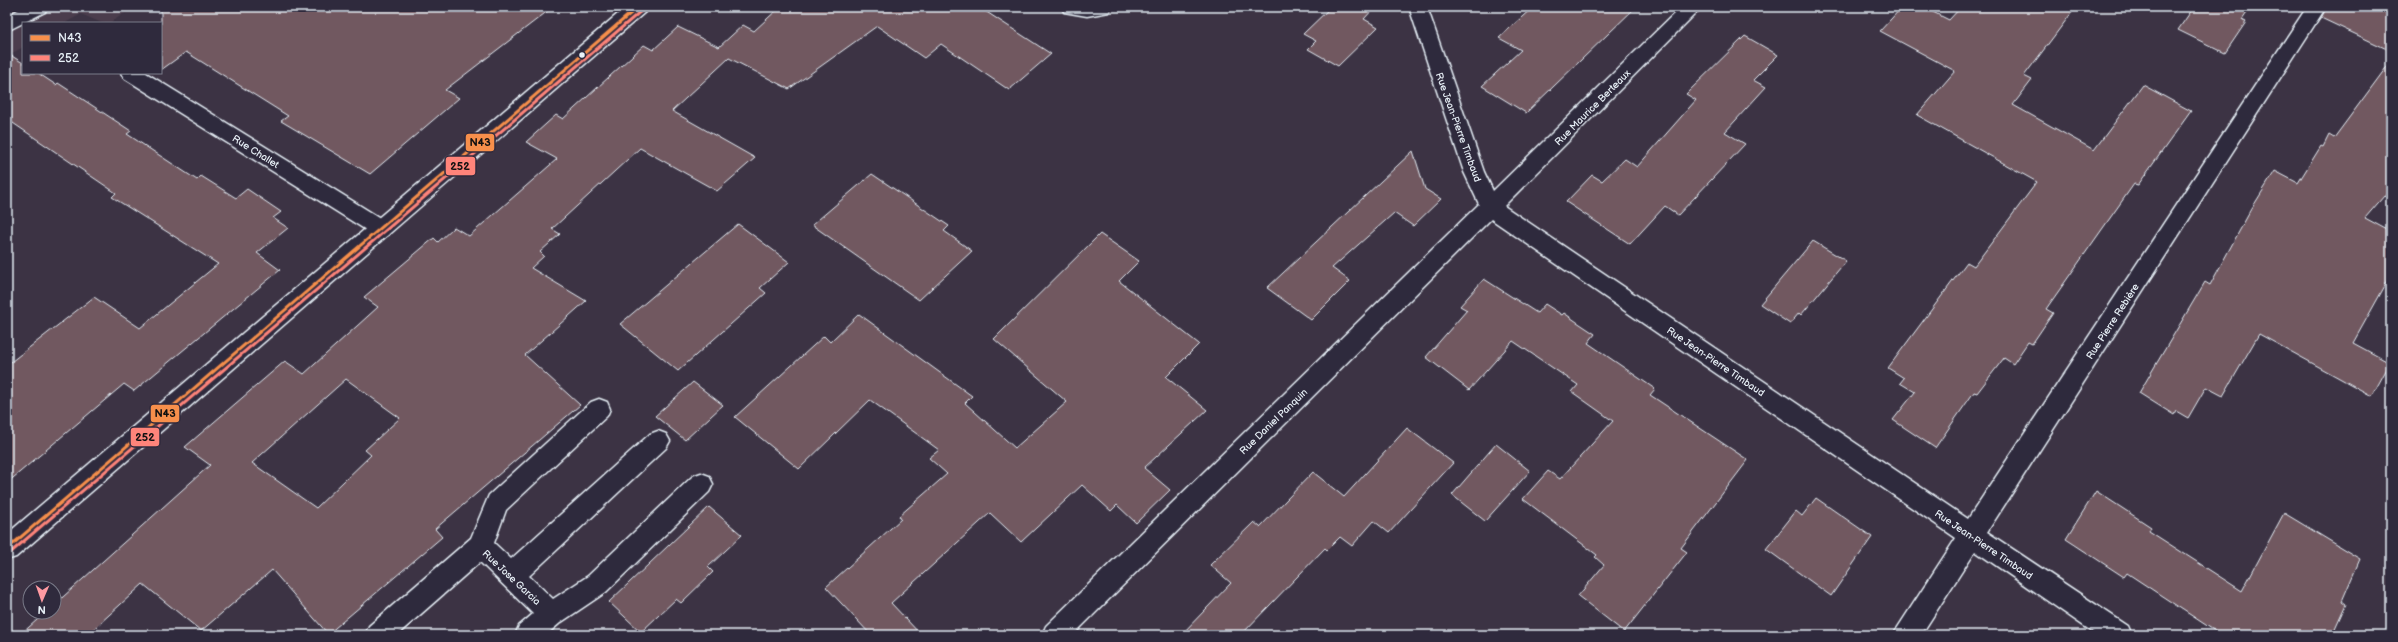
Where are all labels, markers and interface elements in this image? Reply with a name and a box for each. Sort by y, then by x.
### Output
legend [22,22,162,74]
text: N43 [58,31,82,46]
unlabelled marker [577,50,587,60]
text: 252 [58,51,79,66]
street label: Rue Maurice Berteaux [1552,67,1633,148]
street label: Rue Jean-Pierre Timbaud [1433,71,1484,184]
street label: Rue Challet [230,133,281,171]
line badge: N43 [465,133,495,152]
text: N43 [469,136,491,149]
line badge: 252 [445,156,476,176]
text: 252 [450,160,470,173]
street label: Rue Pierre Rebière [2084,281,2142,362]
street label: Rue Jean-Pierre Timbaud [1664,325,1767,399]
street label: Rue Daniel Panquin [1237,386,1310,457]
line badge: N43 [150,404,180,423]
text: N43 [154,407,176,420]
line badge: 252 [130,427,160,447]
text: 252 [135,431,155,444]
street label: Rue Jean-Pierre Timbaud [1932,508,2035,582]
street label: Rue Jose Garcia [480,548,543,608]
north arrow [22,580,62,620]
text: N [37,603,46,616]

